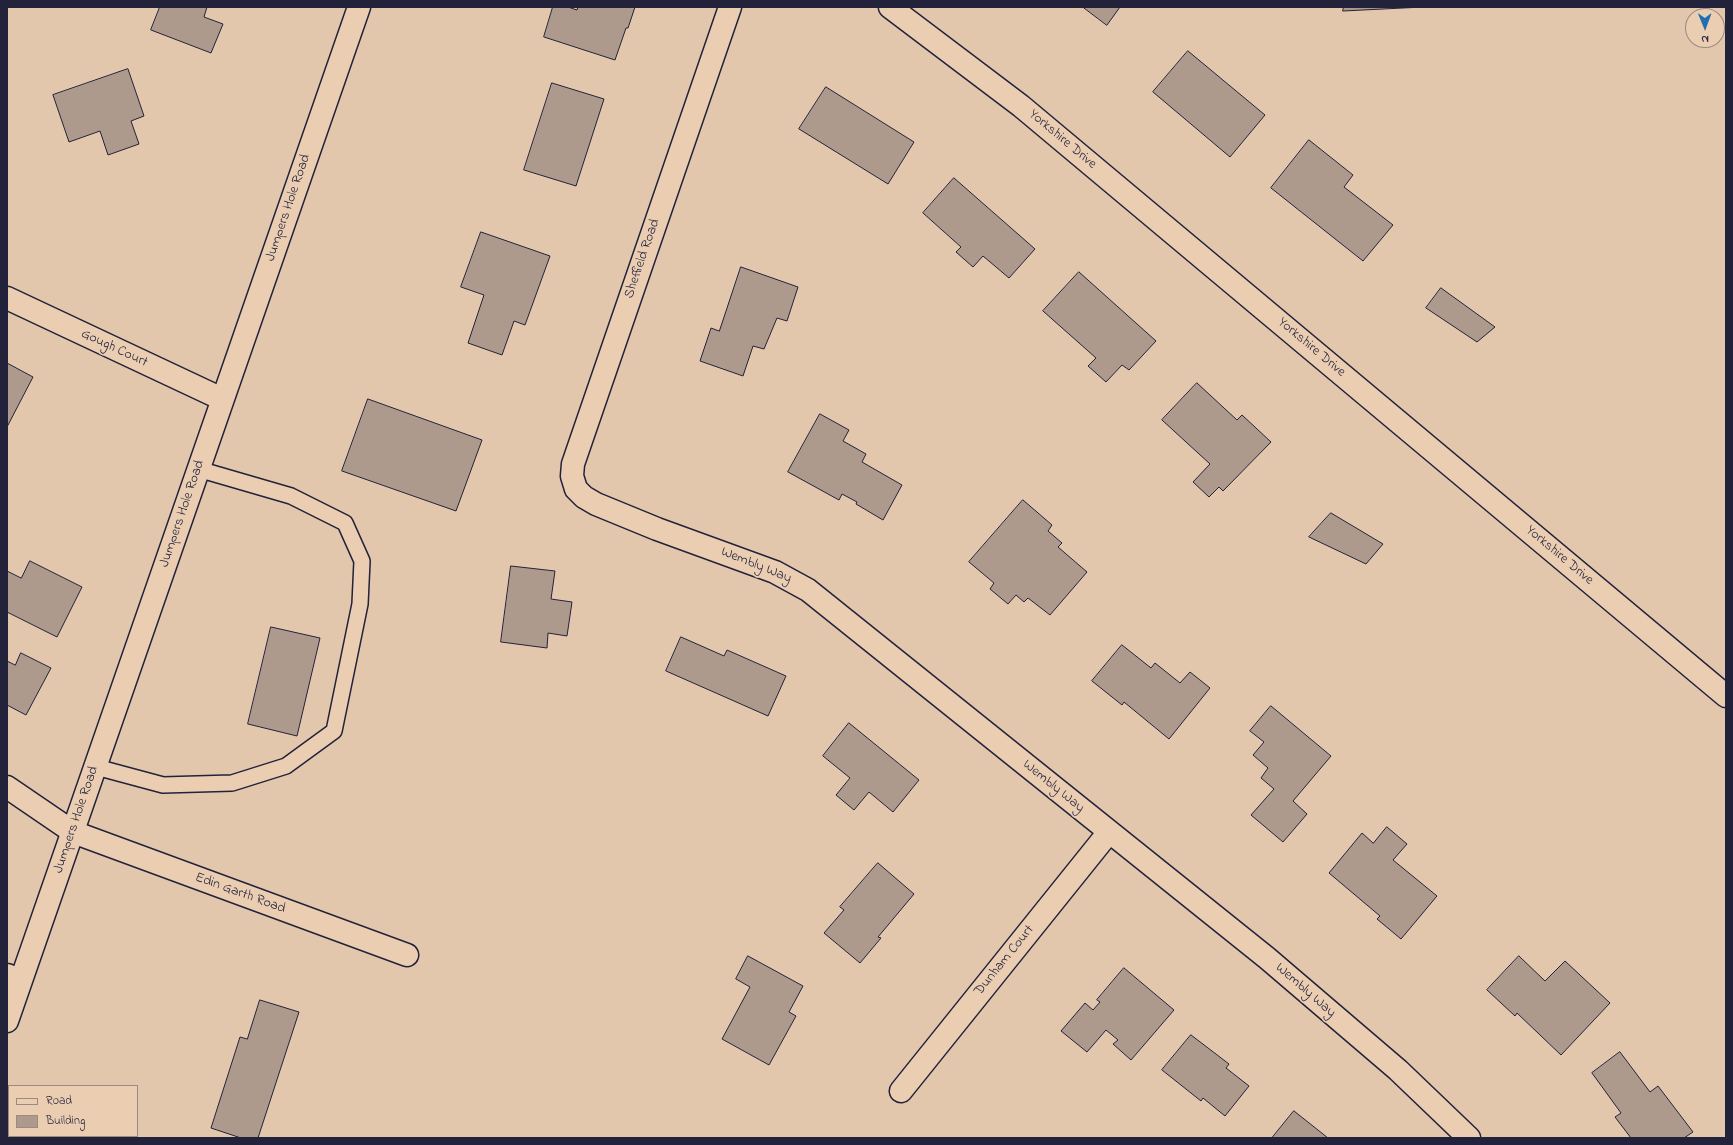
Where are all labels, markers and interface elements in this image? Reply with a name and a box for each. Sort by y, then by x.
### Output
north arrow [1685,8,1725,48]
text: N [1701,31,1709,47]
street label: Yorkshire Drive [1025,107,1099,173]
street label: Jumpers Hole Road [263,152,315,264]
street label: Sheffield Road [622,217,664,301]
street label: Yorkshire Drive [1274,315,1348,381]
street label: Gough Court [78,326,150,372]
street label: Jumpers Hole Road [157,458,209,570]
street label: Yorkshire Drive [1522,523,1596,589]
street label: Wembly Way [718,544,794,588]
street label: Wembly Way [1019,757,1087,817]
street label: Jumpers Hole Road [51,764,103,876]
street label: Edin Garth Road [192,870,288,918]
street label: Dunham Court [972,922,1038,1000]
street label: Wembly Way [1271,960,1339,1022]
legend [8,1085,138,1137]
text: Road [46,1092,72,1110]
text: Building [46,1112,85,1130]

